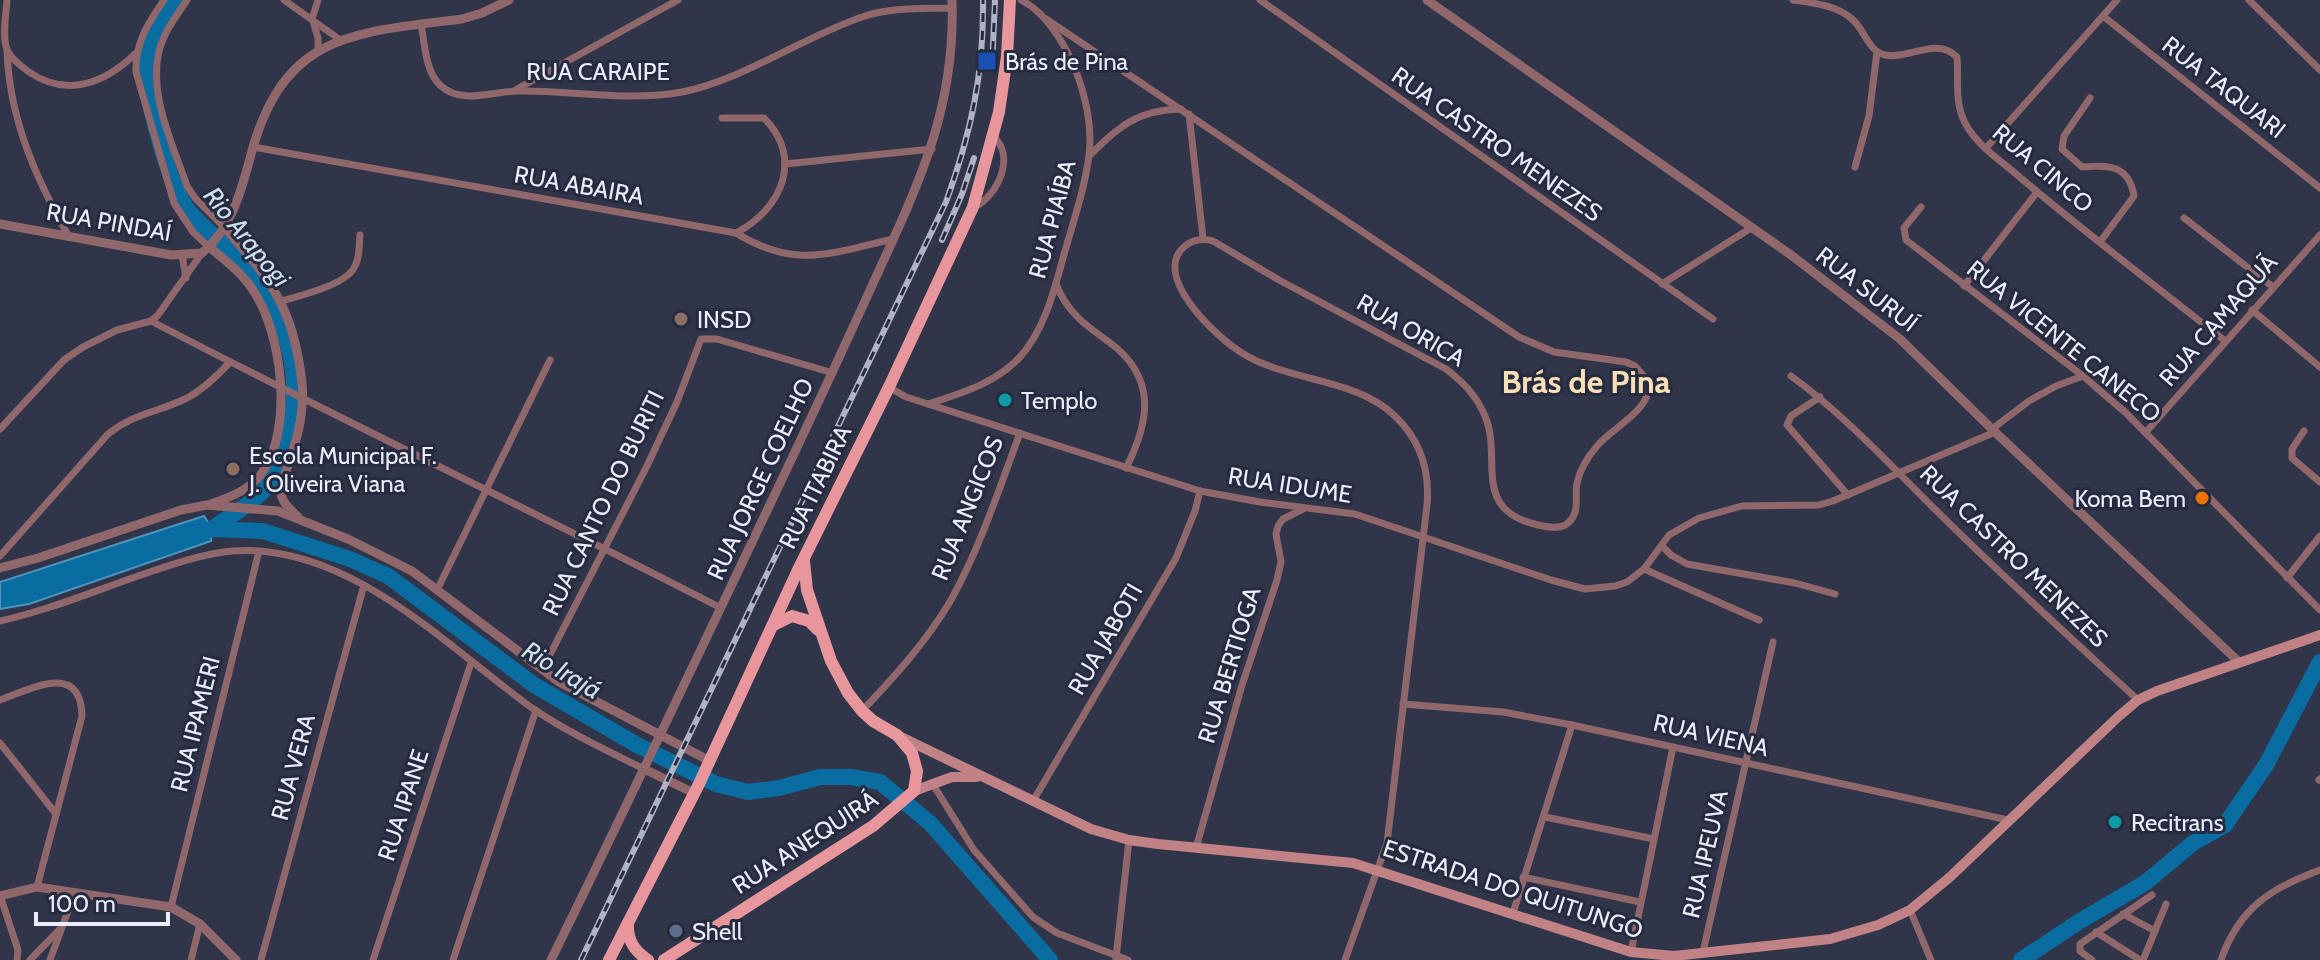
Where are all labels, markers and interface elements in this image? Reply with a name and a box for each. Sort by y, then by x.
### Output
street label: RUA TAQUARI [2157,30,2291,144]
place label: Brás de Pina [1005,47,1129,76]
marker: Brás de Pina [976,50,998,72]
street label: RUA CARAIPE [526,57,670,86]
street label: RUA CASTRO MENEZES [1386,61,1608,227]
street label: RUA CINCO [1987,118,2099,218]
street label: RUA PIAÍBA [1022,156,1082,281]
street label: RUA ABAIRA [512,159,646,211]
water label: Rio Arapogi [197,180,297,294]
street label: RUA PINDAÍ [44,197,174,247]
street label: RUA SURUÍ [1810,240,1924,338]
street label: RUA CAMAQUÃ [2153,248,2283,392]
street label: RUA VICENTE CANECO [1961,254,2167,428]
street label: RUA ORICA [1352,287,1471,373]
place label: INSD [697,305,751,334]
marker: INSD [672,310,690,328]
district label: Brás de Pina [1502,362,1671,401]
street label: RUA JORGE COELHO [701,374,819,584]
street label: RUA CANTO DO BURITI [536,386,670,620]
place label: Templo [1021,386,1097,415]
marker: Templo [996,391,1014,409]
street label: RUA ITABIRA [773,420,857,553]
street label: RUA ANGICOS [925,432,1009,584]
place label: Escola Municipal F. J. Oliveira Viana [248,441,437,498]
street label: RUA CASTRO MENEZES [1914,459,2114,653]
marker: Escola Municipal F. J. Oliveira Viana [224,460,242,478]
street label: RUA IDUME [1226,461,1354,509]
place label: Koma Bem [2074,484,2186,513]
marker: Koma Bem [2193,489,2211,507]
street label: RUA JABOTI [1062,578,1148,700]
street label: RUA BERTIOGA [1191,583,1267,747]
water label: Rio Irajá [517,634,607,706]
street label: RUA IPAMERI [164,653,226,795]
street label: RUA VIENA [1651,708,1772,762]
street label: RUA VERA [265,710,321,823]
street label: RUA IPANE [371,746,435,864]
street label: RUA ANEQUIRÁ [727,784,883,900]
street label: RUA IPEUVA [1676,787,1734,921]
place label: Recitrans [2131,808,2224,837]
marker: Recitrans [2106,813,2124,831]
street label: ESTRADA DO QUITUNGO [1379,833,1647,945]
scale bar [36,876,168,926]
text: 100 m [48,889,116,918]
place label: Shell [692,917,743,946]
marker: Shell [667,922,685,940]

